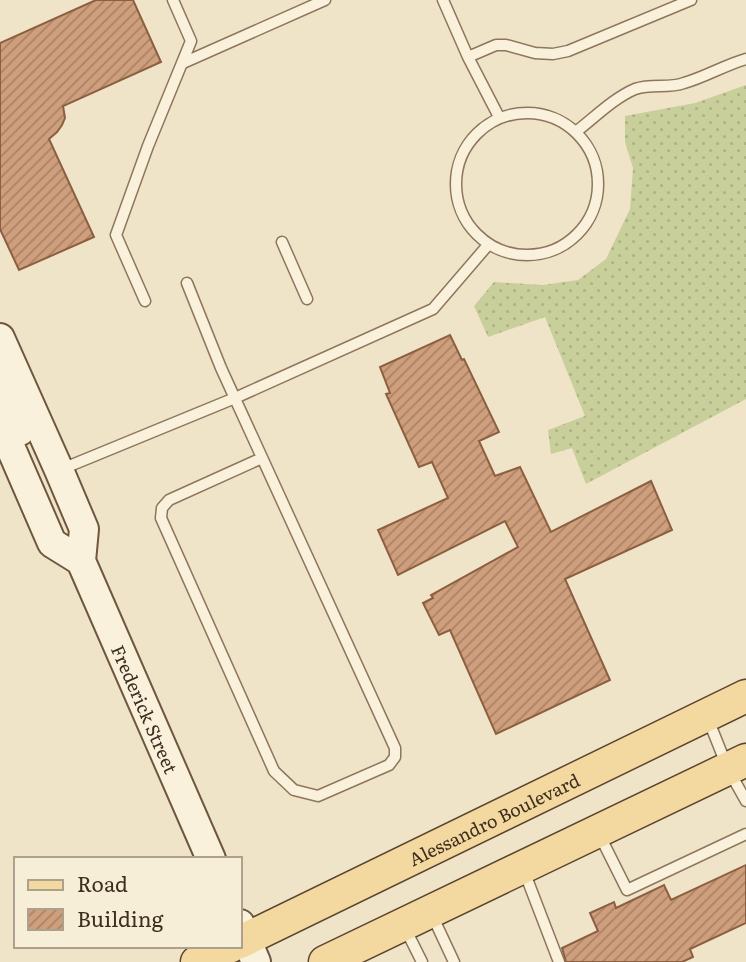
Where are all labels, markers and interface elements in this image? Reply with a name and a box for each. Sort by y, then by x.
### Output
street label: Frederick Street [106,640,186,778]
street label: Alessandro Boulevard [404,766,584,872]
legend [14,857,242,948]
text: Road [77,867,128,898]
text: Building [77,902,164,933]

